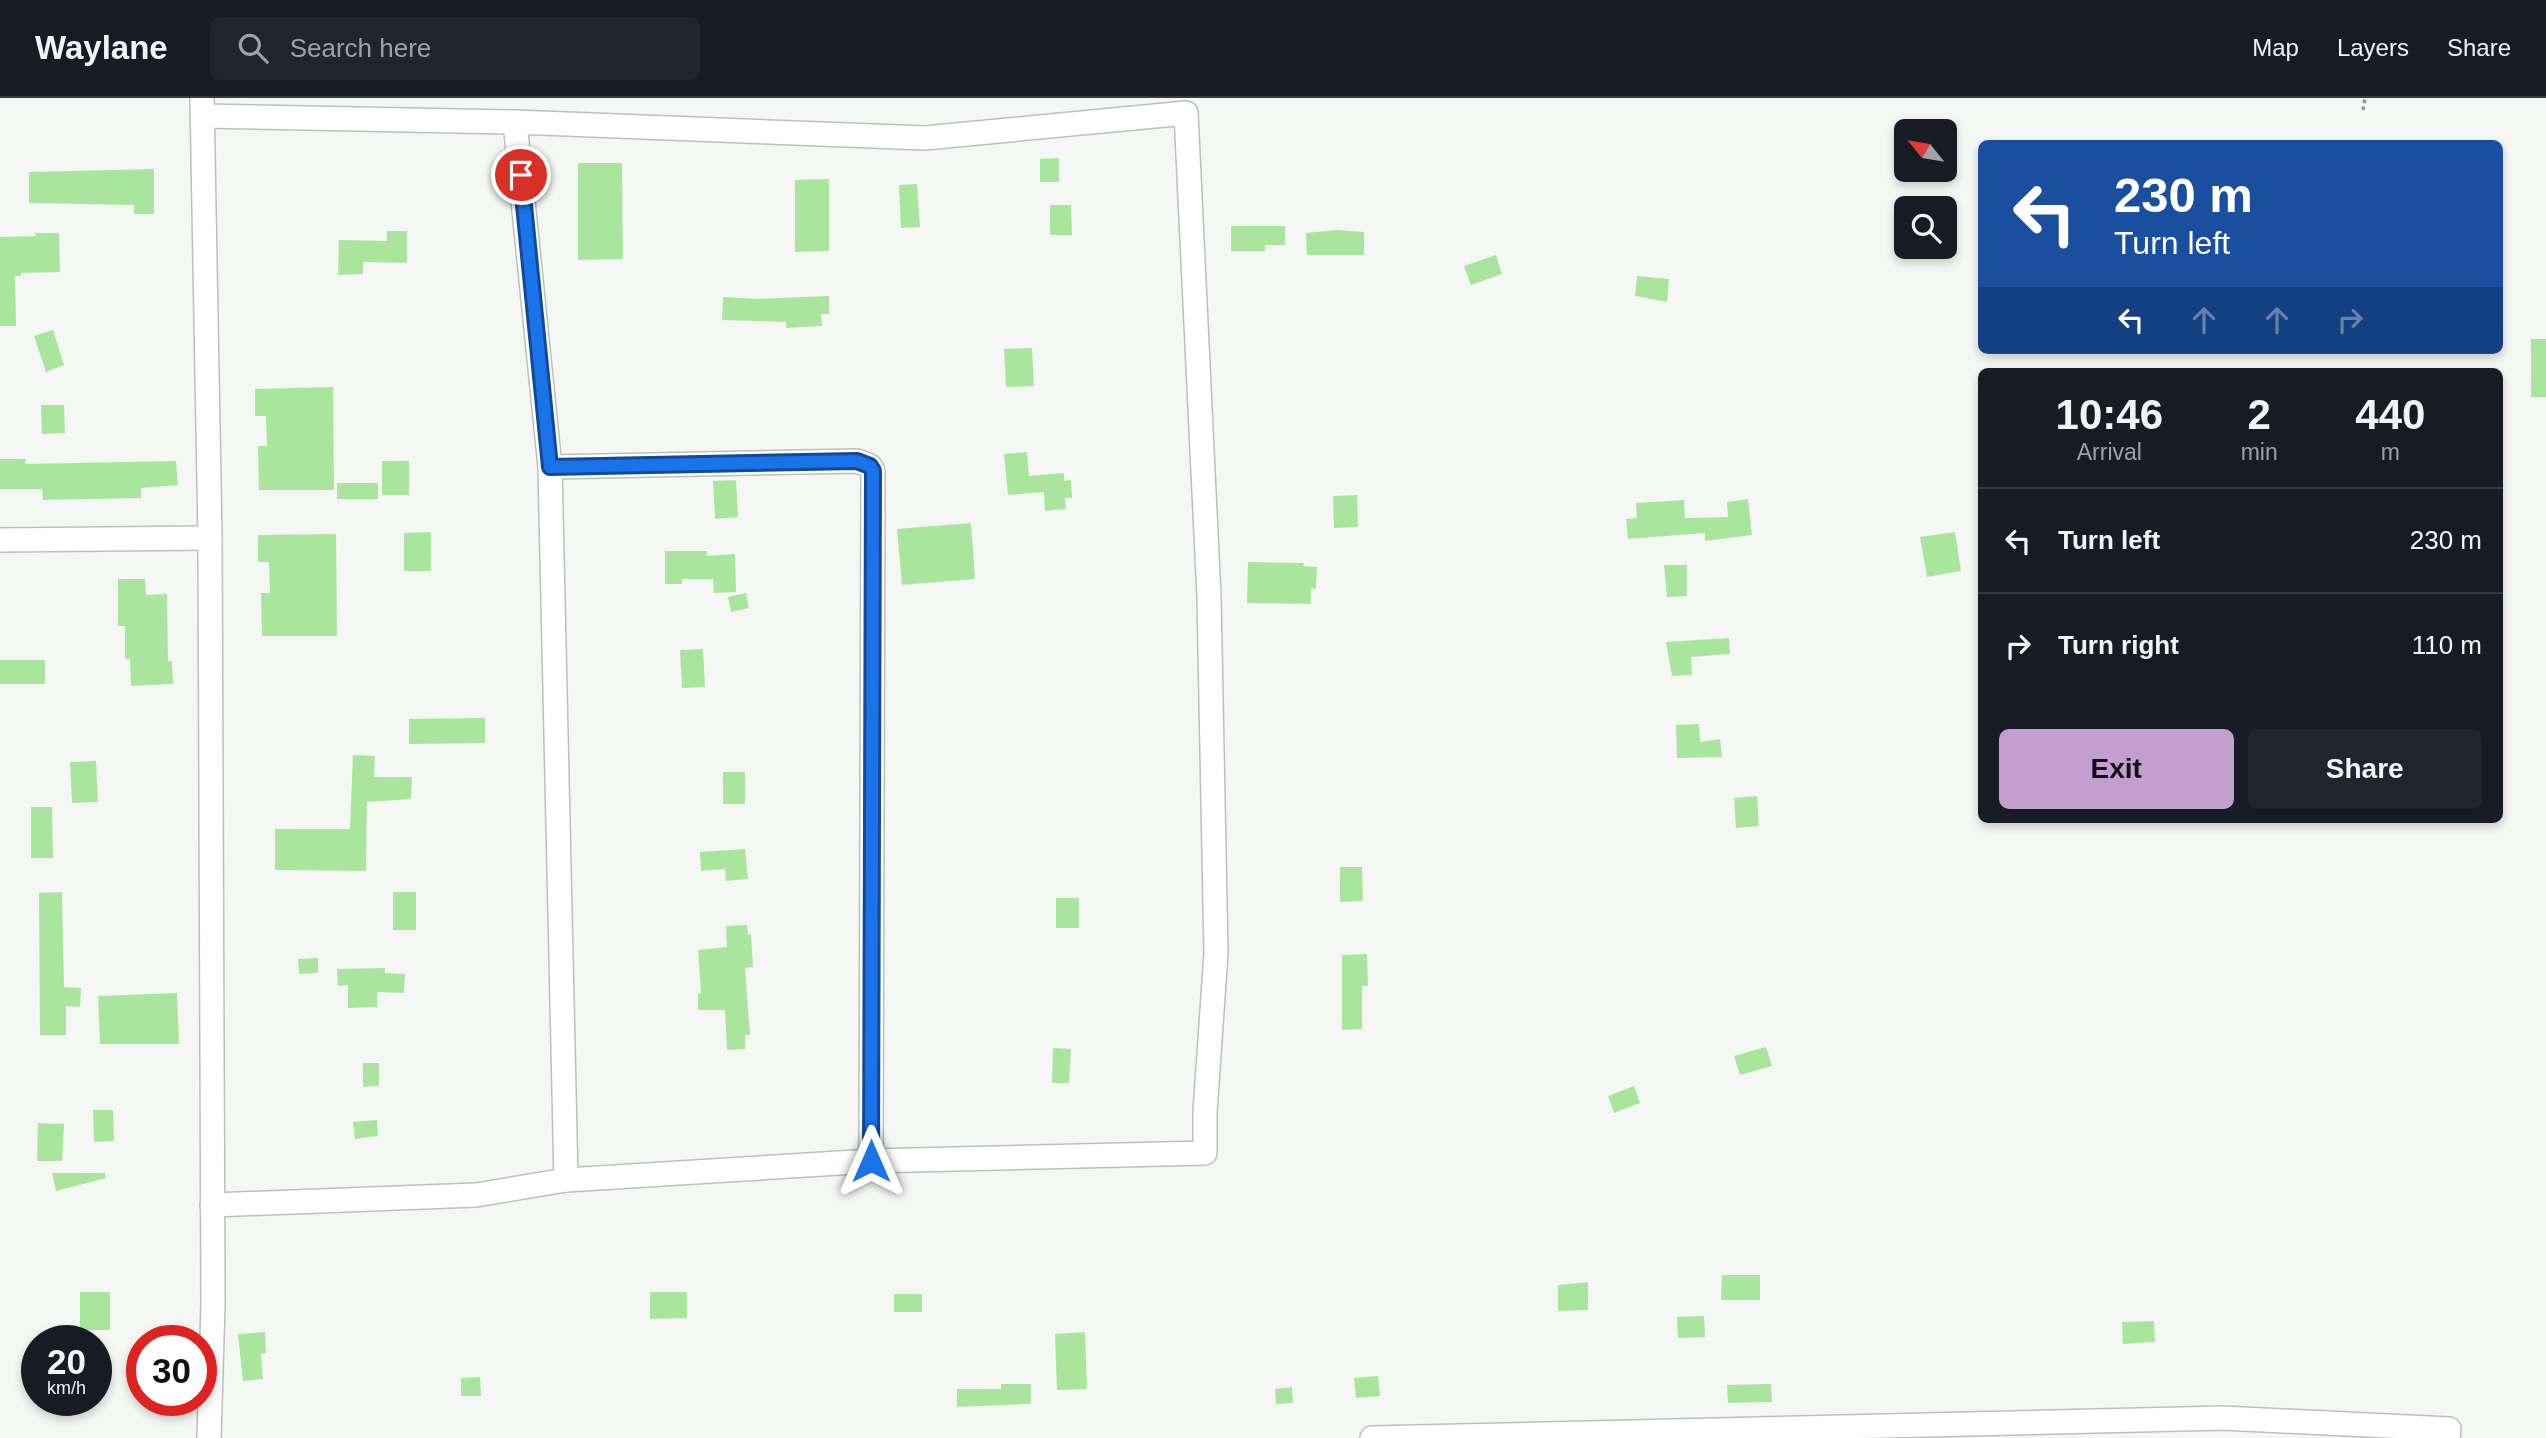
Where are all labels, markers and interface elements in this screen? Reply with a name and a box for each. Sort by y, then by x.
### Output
search box [210,17,700,80]
text: Waylane [35,29,168,66]
icon: search [234,29,272,67]
text: Search here [290,33,431,63]
text: Map [2252,34,2299,61]
text: Layers [2337,34,2409,61]
text: Share [2447,34,2511,61]
north arrow [1894,119,1956,182]
map controls [1894,119,1957,259]
pin [491,145,551,205]
icon: arrive [502,156,540,194]
icon: left [1999,168,2090,259]
text: 230 m [2114,168,2253,222]
button: search [1894,196,1957,259]
text: Turn left [2114,225,2230,261]
icon: left [2112,301,2150,339]
icon: ahead [2185,301,2223,339]
icon: ahead [2258,301,2296,339]
icon: right [2331,301,2369,339]
text: 10:46 [2056,391,2163,438]
text: 2 [2247,391,2271,438]
text: 440 [2355,391,2425,438]
text: Arrival [2077,439,2142,465]
text: min [2241,439,2278,465]
text: m [2381,439,2400,465]
icon: left [1999,522,2037,560]
text: Turn left [2058,525,2160,555]
text: 230 m [2410,525,2482,555]
icon: right [1999,627,2037,665]
text: Turn right [2058,630,2179,660]
text: 110 m [2412,630,2482,660]
button: Exit [1999,729,2234,809]
button: Share [2248,729,2482,809]
position arrow [834,1124,908,1198]
speed limit sign: 30 [126,1325,217,1416]
text: 20 [47,1342,86,1381]
text: km/h [47,1378,86,1398]

